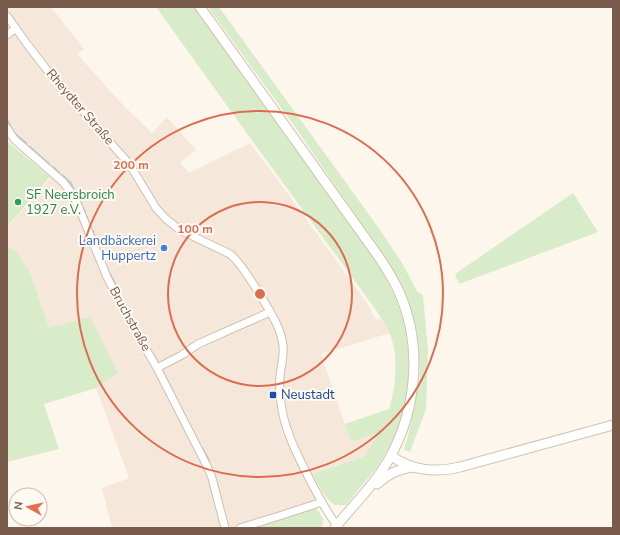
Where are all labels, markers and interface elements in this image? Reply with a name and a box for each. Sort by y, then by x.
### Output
street label: Rheydter Straße [42,65,118,149]
text: 200 m [113,157,149,173]
place label: SF Neersbroich 1927 e.V. [26,186,115,219]
marker: SF Neersbroich 1927 e.V. [13,197,23,207]
text: 100 m [177,221,213,237]
place label: Landbäckerei Huppertz [79,232,156,265]
marker: Landbäckerei Huppertz [159,243,169,253]
street label: Bruchstraße [105,283,155,355]
centre of rings [253,287,267,301]
place label: Neustadt [281,386,335,404]
marker: Neustadt [268,390,278,400]
north arrow [8,487,48,527]
text: N [11,501,27,511]

